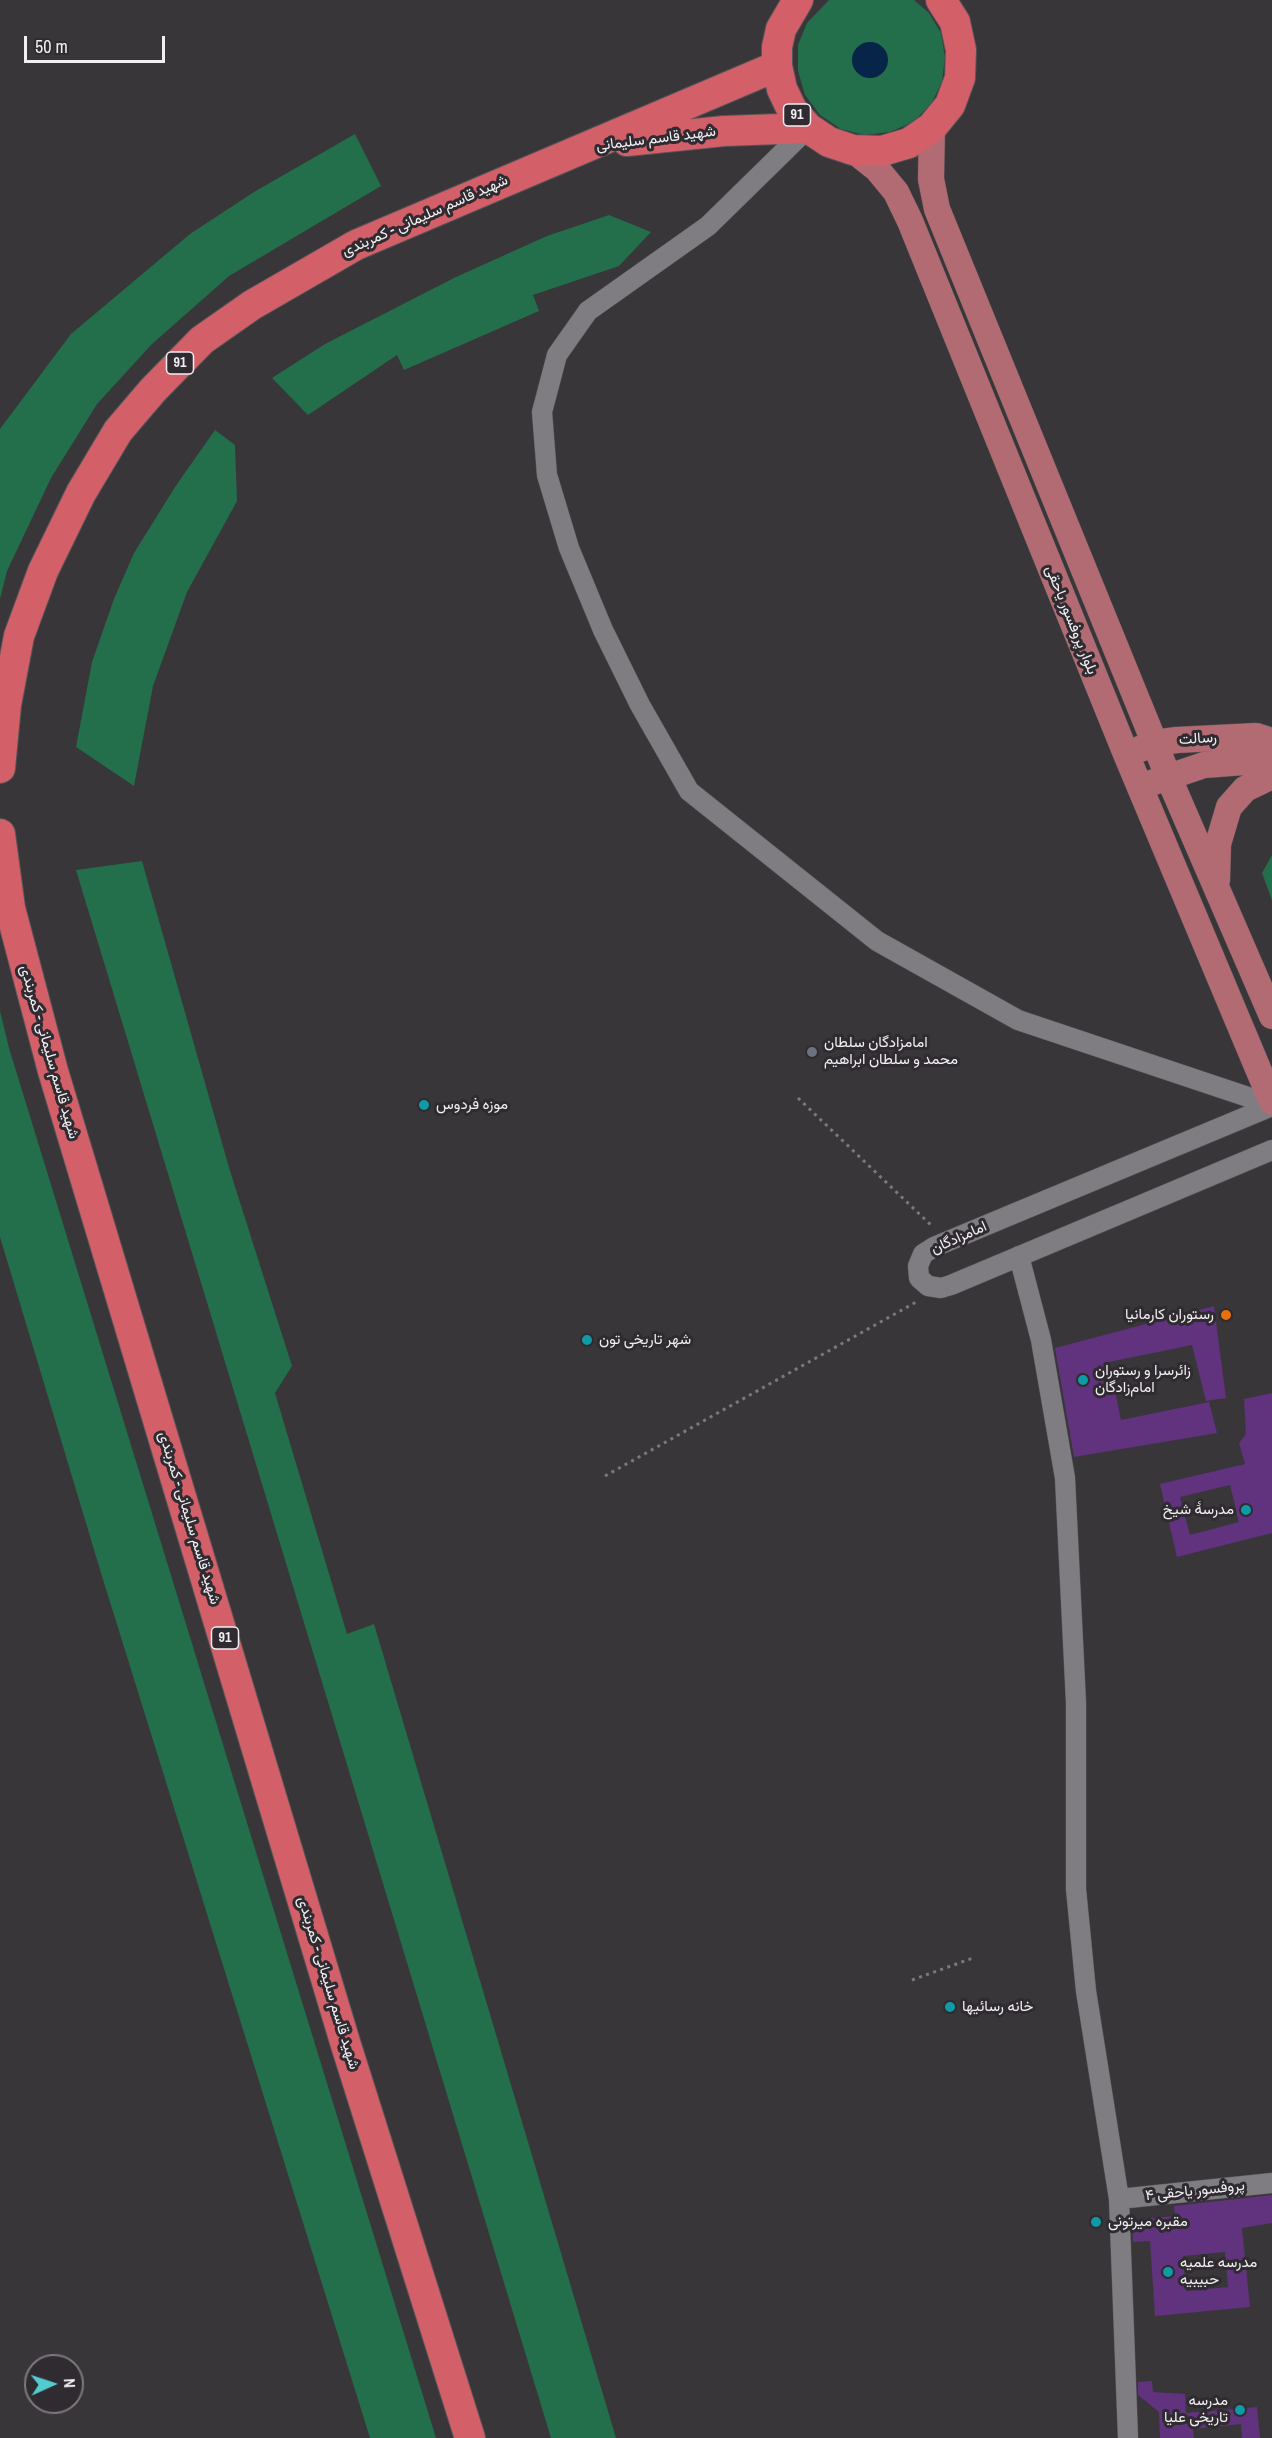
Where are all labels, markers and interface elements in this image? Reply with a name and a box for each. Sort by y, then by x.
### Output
scale bar [27,24,168,62]
text: 50 m [35,34,68,59]
road number: 91 [784,104,810,126]
street label: شهید قاسم سلیمانی [595,123,717,155]
street label: شهید قاسم سلیمانی - کمربندی [339,171,511,261]
road number: 91 [166,352,194,374]
street label: بلوار پروفسور یاحقی [1041,563,1101,677]
street label: رسالت [1178,729,1218,749]
street label: شهید قاسم سلیمانی - کمربندی [16,963,82,1141]
place label: امامزادگان سلطان محمد و سلطان ابراهیم [824,1034,958,1069]
marker: امامزادگان سلطان محمد و سلطان ابراهیم [805,1045,819,1059]
place label: موزه فردوس [436,1096,508,1114]
marker: موزه فردوس [417,1098,431,1112]
street label: امامزادگان [928,1218,990,1258]
place label: رستوران کارمانیا [1125,1306,1214,1324]
marker: رستوران کارمانیا [1219,1308,1233,1322]
place label: شهر تاریخی تون [599,1331,691,1349]
marker: شهر تاریخی تون [580,1333,594,1347]
place label: زائرسرا و رستوران امام‌زادگان [1095,1362,1191,1397]
marker: زائرسرا و رستوران امام‌زادگان [1076,1373,1090,1387]
street label: شهید قاسم سلیمانی - کمربندی [154,1429,224,1607]
place label: مدرسهٔ شیخ [1163,1501,1234,1519]
marker: مدرسهٔ شیخ [1239,1503,1253,1517]
road number: 91 [212,1627,238,1649]
street label: شهید قاسم سلیمانی - کمربندی [293,1894,363,2072]
place label: خانه رسائیها [962,1998,1033,2016]
marker: خانه رسائیها [943,2000,957,2014]
street label: پروفسور یاحقی ۴ [1144,2177,1246,2205]
place label: مقبره میرتونی [1108,2213,1188,2231]
marker: مقبره میرتونی [1089,2215,1103,2229]
place label: مدرسه علمیه حبیبیه [1180,2254,1257,2289]
marker: مدرسه علمیه حبیبیه [1161,2265,1175,2279]
north arrow [24,2354,84,2414]
text: N [59,2378,81,2388]
place label: مدرسه تاریخی علیا [1164,2392,1228,2427]
marker: مدرسه تاریخی علیا [1233,2403,1247,2417]

